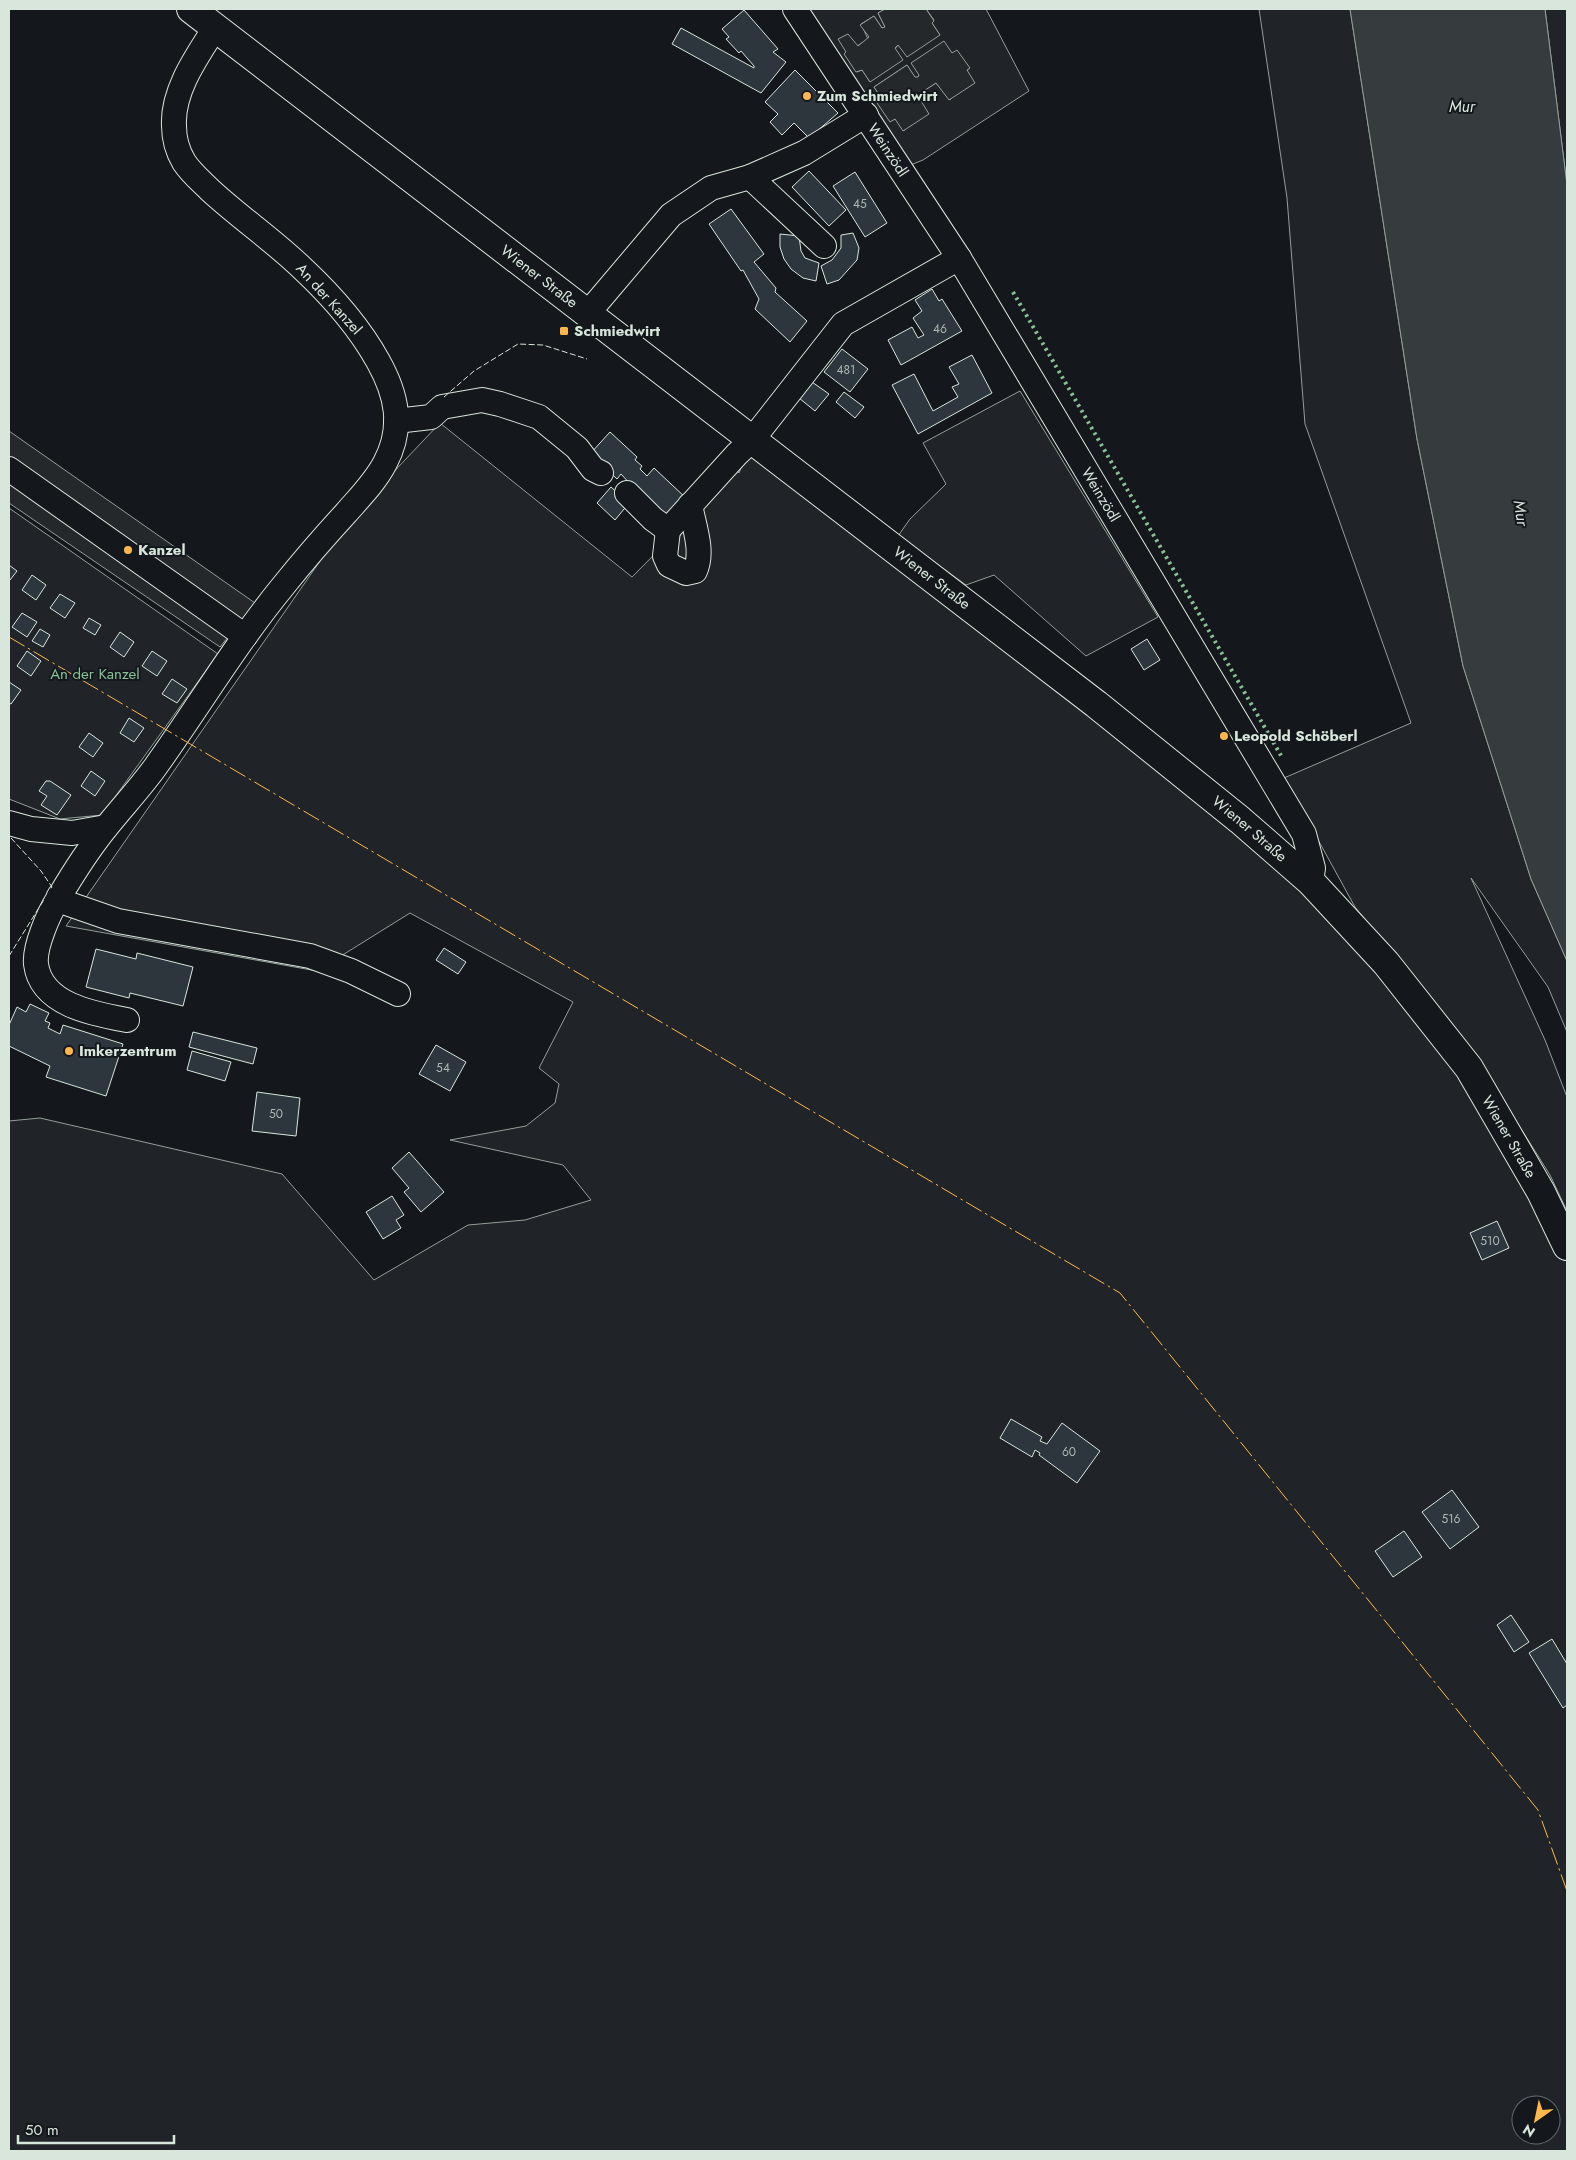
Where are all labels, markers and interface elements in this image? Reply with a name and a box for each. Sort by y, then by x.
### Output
place label: Zum Schmiedwirt [817,85,938,107]
marker: Zum Schmiedwirt [801,90,813,102]
water label: Mur [1449,95,1477,118]
street label: Weinzödl [862,119,914,181]
house number: 45 [853,195,867,213]
street label: Wiener Straße [496,240,583,313]
street label: An der Kanzel [291,258,367,340]
place label: Schmiedwirt [574,320,660,342]
house number: 46 [933,320,947,338]
marker: Schmiedwirt [558,325,570,337]
house number: 481 [837,361,855,379]
street label: Weinzödl [1076,463,1126,526]
water label: Mur [1508,498,1535,529]
place label: Kanzel [138,539,185,561]
street label: Wiener Straße [888,541,975,615]
marker: Kanzel [122,544,134,556]
park label: An der Kanzel [50,663,140,685]
place label: Leopold Schöberl [1234,725,1358,747]
marker: Leopold Schöberl [1218,730,1230,742]
street label: Wiener Straße [1207,791,1292,867]
place label: Imkerzentrum [79,1040,176,1062]
marker: Imkerzentrum [63,1045,75,1057]
house number: 54 [436,1059,450,1077]
street label: Wiener Straße [1476,1091,1542,1182]
house number: 50 [269,1105,283,1123]
house number: 510 [1480,1232,1500,1250]
house number: 60 [1062,1443,1076,1461]
house number: 516 [1441,1510,1461,1528]
north arrow [1511,2095,1561,2145]
scale bar [18,2112,174,2144]
text: 50 m [25,2119,59,2141]
text: N [1519,2119,1539,2142]

